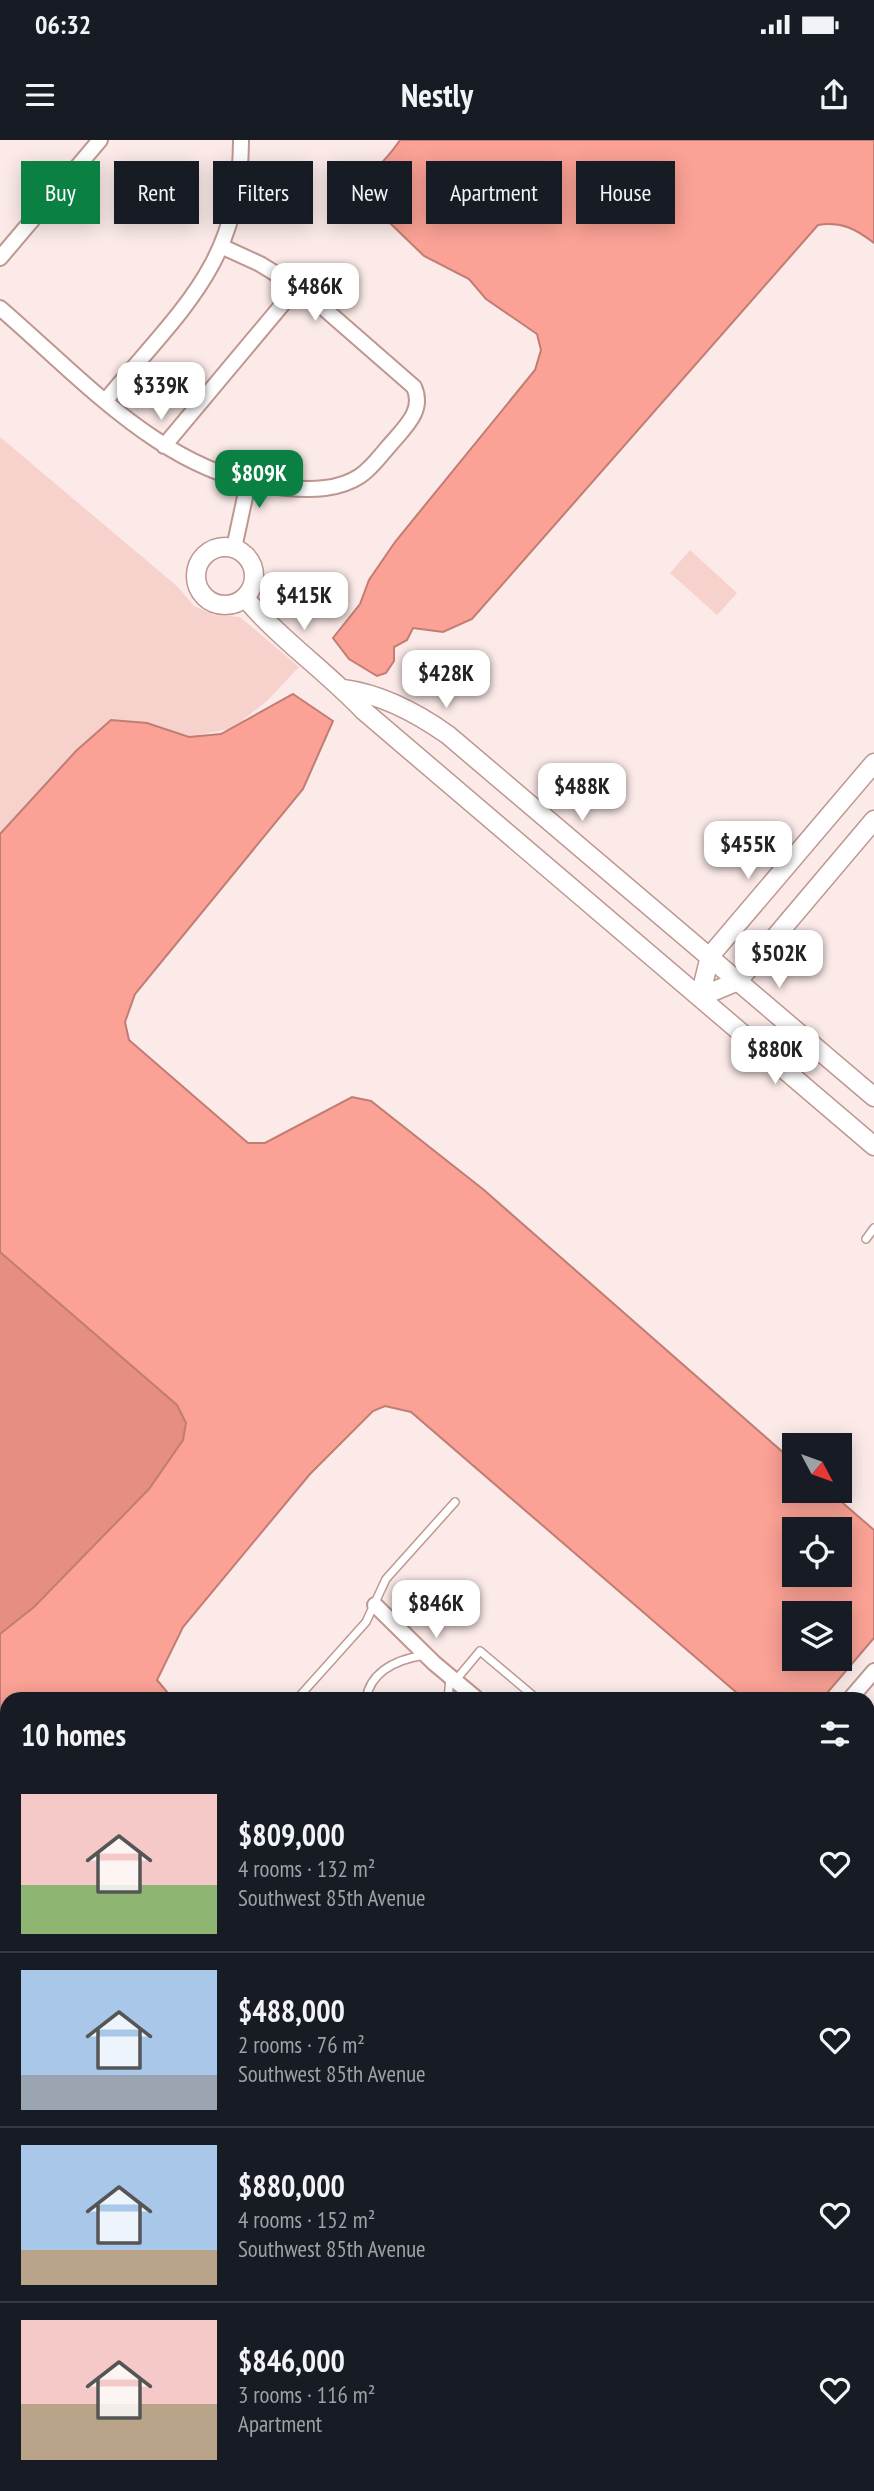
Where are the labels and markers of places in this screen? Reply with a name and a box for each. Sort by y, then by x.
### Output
pin: $486K [266,264,364,323]
pin: $339K [112,362,210,422]
pin: $809K [210,450,308,510]
pin: $415K [255,573,353,632]
pin: $428K [397,650,495,710]
pin: $488K [533,764,631,823]
pin: $455K [699,822,797,881]
pin: $502K [730,930,828,990]
pin: $880K [726,1026,824,1086]
pin: $846K [387,1580,485,1640]

